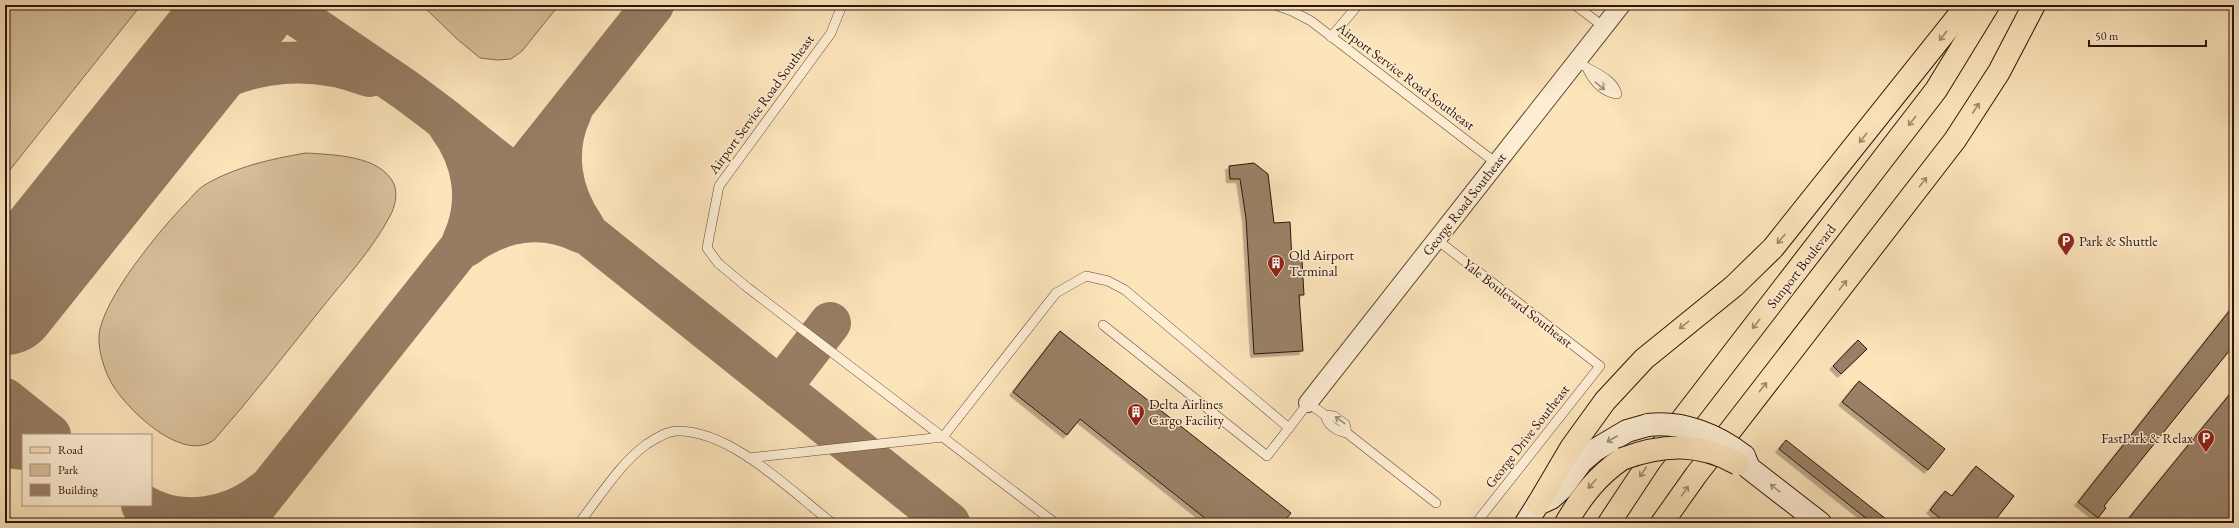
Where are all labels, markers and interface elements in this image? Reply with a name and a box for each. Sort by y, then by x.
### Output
street label: Airport Service Road Southeast [1333,18,1479,134]
scale bar [2089,22,2206,48]
text: 50 m [2095,28,2119,44]
street label: Airport Service Road Southeast [704,30,818,178]
one-way arrow [1939,30,1948,41]
one-way arrow [1594,81,1605,90]
one-way arrow [1972,102,1980,113]
one-way arrow [1908,116,1916,127]
one-way arrow [1858,132,1867,143]
street label: George Road Southeast [1418,148,1510,259]
one-way arrow [1918,177,1927,188]
street label: Sunport Boulevard [1763,220,1840,312]
parking icon: Park & Shuttle [2056,231,2076,256]
place label: Park & Shuttle [2079,232,2158,250]
one-way arrow [1776,233,1785,244]
place label: Old Airport Terminal [1289,246,1355,280]
building icon: Old Airport Terminal [1266,253,1286,278]
street label: Yale Boulevard Southeast [1460,255,1577,352]
one-way arrow [1839,279,1847,290]
one-way arrow [1752,318,1760,329]
one-way arrow [1679,321,1690,330]
street label: George Drive Southeast [1481,380,1573,491]
one-way arrow [1759,382,1768,393]
place label: Delta Airlines Cargo Facility [1149,395,1225,429]
building icon: Delta Airlines Cargo Facility [1126,402,1146,427]
one-way arrow [1334,416,1345,424]
parking icon: FastPark & Relax [2196,428,2216,453]
place label: FastPark & Relax [2101,429,2193,447]
legend [22,434,152,506]
one-way arrow [1606,435,1618,443]
text: Road [58,442,84,458]
text: Park [58,462,79,478]
one-way arrow [1639,466,1647,477]
one-way arrow [1588,479,1597,489]
text: Building [58,482,99,498]
one-way arrow [1770,484,1781,493]
one-way arrow [1681,485,1689,497]

